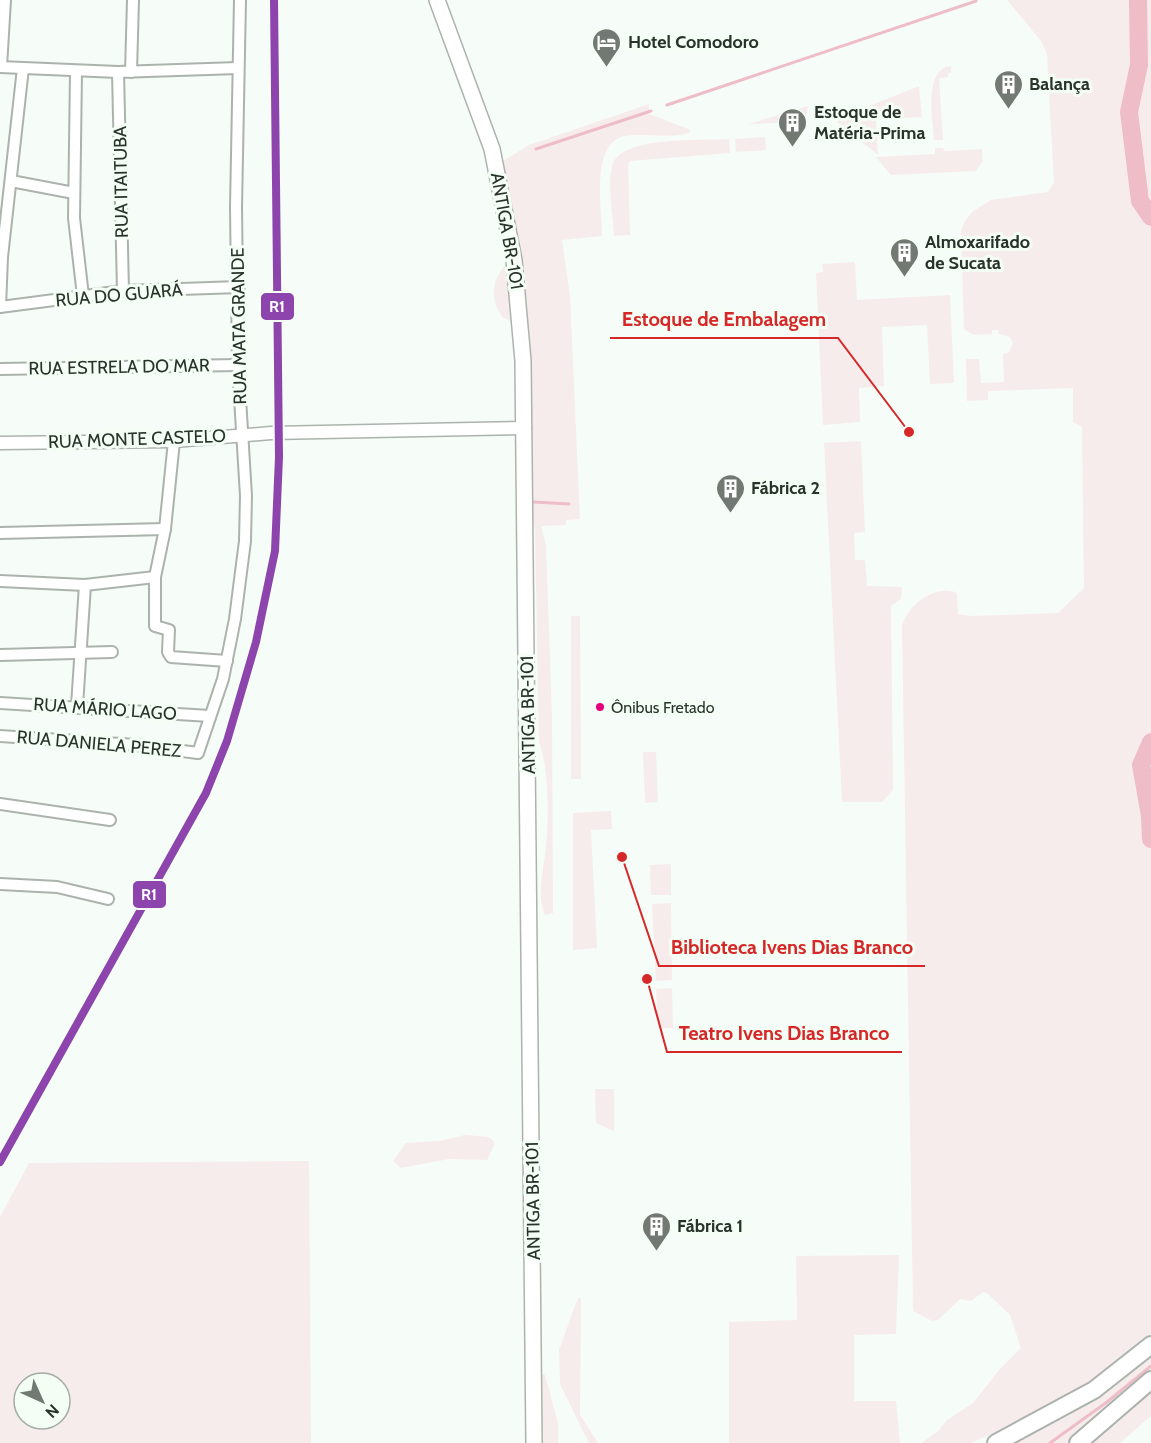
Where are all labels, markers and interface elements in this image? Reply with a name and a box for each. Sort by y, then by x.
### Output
hotel icon: Hotel Comodoro [591,26,623,68]
place label: Hotel Comodoro [628,31,759,53]
building icon: Balança [992,68,1024,110]
place label: Balança [1029,73,1090,95]
place label: Estoque de Matéria-Prima [814,101,925,144]
building icon: Estoque de Matéria-Prima [777,106,809,148]
street label: RUA ITAITUBA [109,126,133,238]
street label: ANTIGA BR-101 [486,171,528,291]
place label: Almoxarifado de Sucata [925,231,1030,274]
building icon: Almoxarifado de Sucata [888,236,920,278]
street label: RUA MATA GRANDE [227,247,251,405]
street label: RUA DO GUARÁ [54,278,184,312]
line badge: R1 [260,292,295,321]
text: R1 [269,297,285,316]
callout: Estoque de Embalagem [610,300,838,338]
text: Estoque de Embalagem [622,307,826,331]
street label: RUA ESTRELA DO MAR [28,354,210,380]
street label: RUA MONTE CASTELO [48,425,227,453]
building icon: Fábrica 2 [714,472,746,514]
place label: Fábrica 2 [751,477,820,499]
street label: ANTIGA BR-101 [516,656,540,774]
street label: RUA MÁRIO LAGO [33,693,178,725]
place label: Ônibus Fretado [611,698,715,717]
marker: Ônibus Fretado [594,701,606,713]
street label: RUA DANIELA PEREZ [16,726,182,762]
line badge: R1 [132,880,167,909]
text: R1 [141,885,157,904]
callout: Biblioteca Ivens Dias Branco [659,928,925,966]
text: Biblioteca Ivens Dias Branco [671,935,913,959]
callout: Teatro Ivens Dias Branco [667,1014,902,1052]
text: Teatro Ivens Dias Branco [679,1021,889,1045]
street label: ANTIGA BR-101 [521,1142,545,1260]
building icon: Fábrica 1 [640,1210,672,1252]
place label: Fábrica 1 [677,1215,743,1237]
north arrow [12,1371,72,1431]
text: N [42,1401,63,1422]

